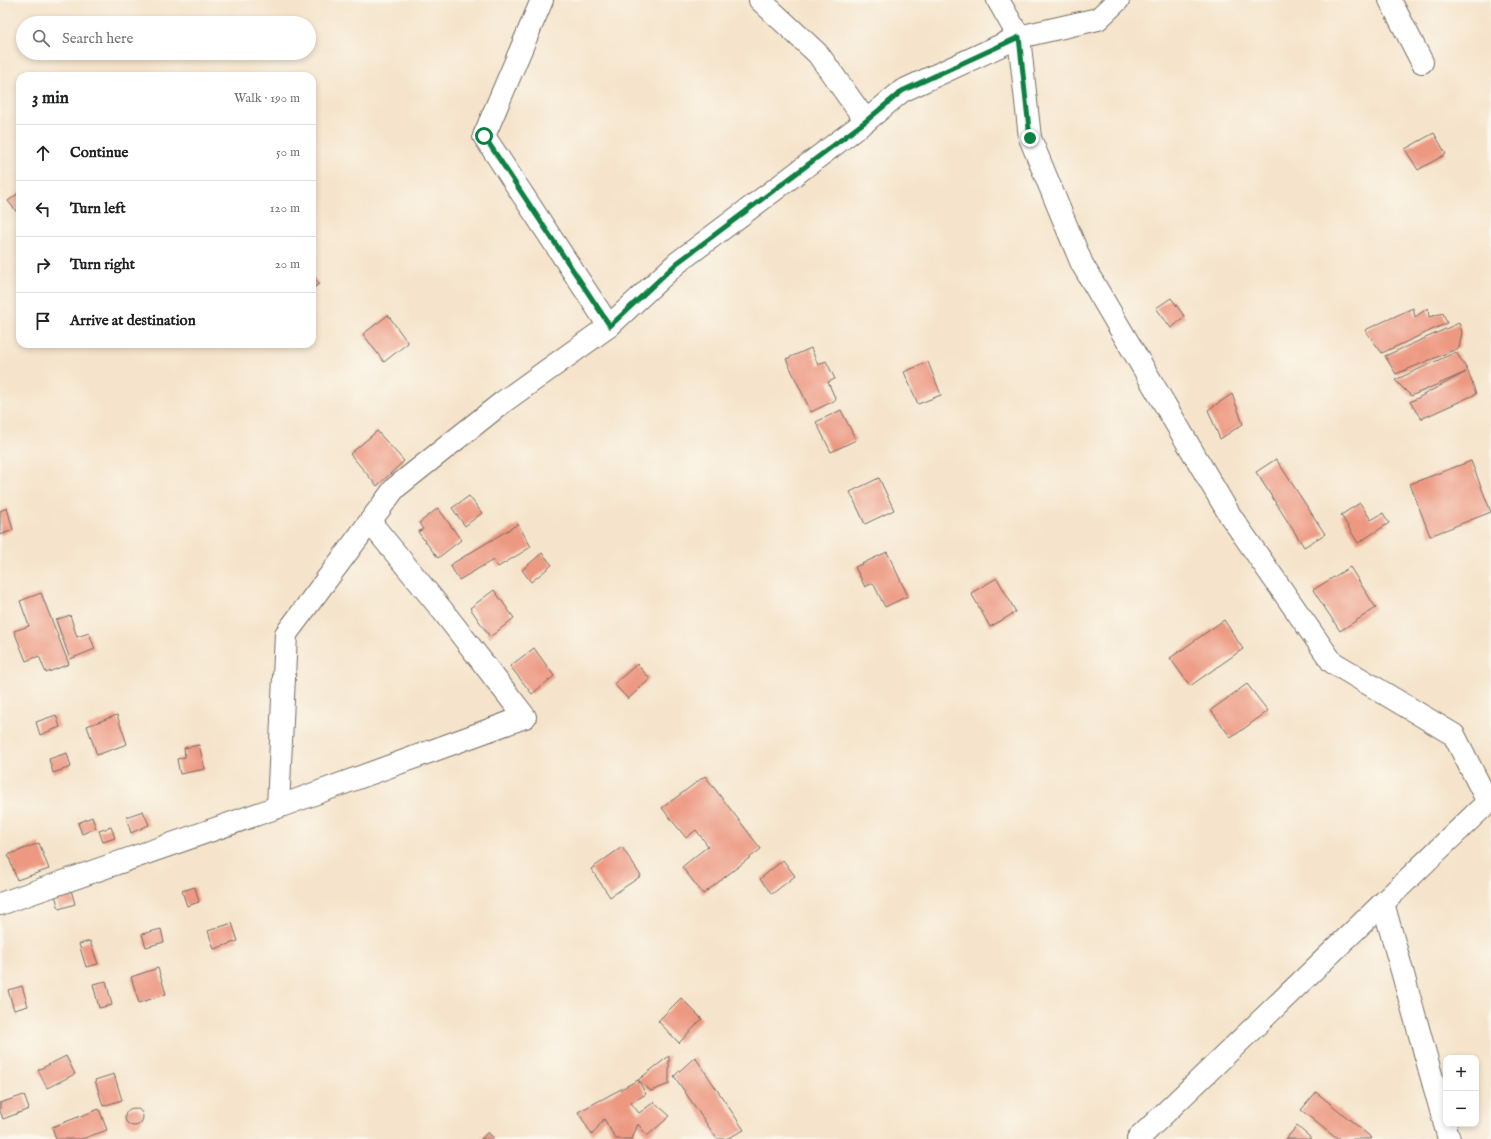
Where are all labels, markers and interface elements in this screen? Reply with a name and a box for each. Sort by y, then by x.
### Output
search box [16,16,316,60]
icon: search [30,27,52,49]
text: Search here [62,29,133,48]
text: 3 min [32,88,69,109]
text: Walk · 190 m [234,90,300,107]
route start [475,127,493,145]
route end [1021,129,1039,147]
icon: ahead [32,142,54,164]
text: Continue [70,143,128,162]
text: 50 m [276,144,300,161]
icon: left [32,198,54,220]
text: Turn left [70,199,126,218]
text: 120 m [270,200,300,217]
icon: right [32,254,54,276]
text: Turn right [70,255,135,274]
text: 20 m [275,256,300,273]
icon: arrive [32,310,54,332]
text: Arrive at destination [70,311,196,330]
map controls [1443,1055,1479,1127]
button: + [1443,1055,1479,1091]
button: − [1443,1091,1479,1127]

